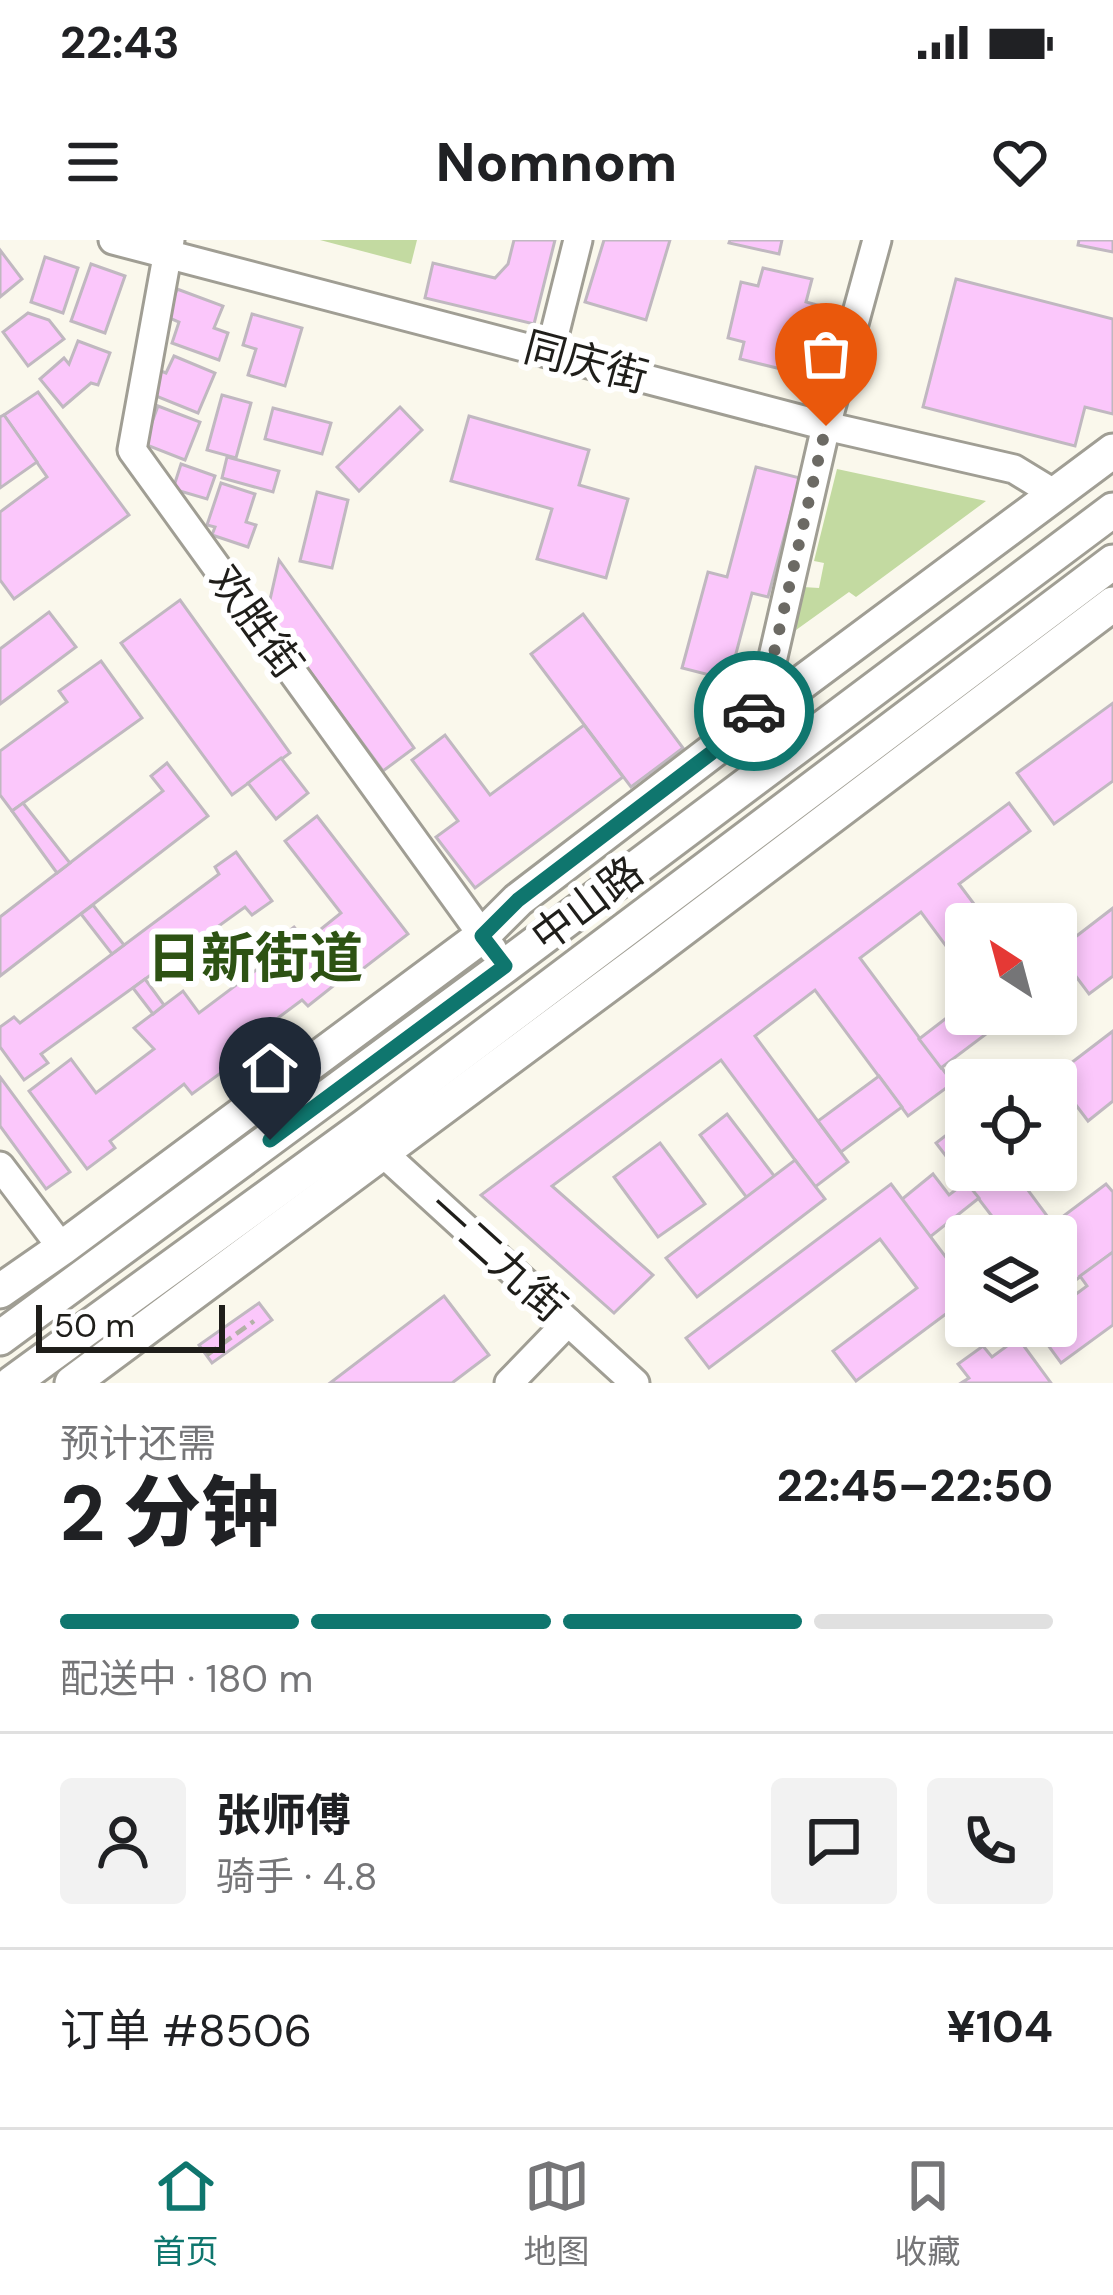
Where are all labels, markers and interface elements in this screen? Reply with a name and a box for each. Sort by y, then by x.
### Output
text: 22:43 [60,13,180,72]
text: Nomnom [436,127,677,198]
icon: menu [60,129,126,195]
icon: heart [987,129,1053,195]
pin [775,303,877,426]
street label: 同庆街 [518,319,654,405]
icon: bag [793,321,859,387]
street label: 欢胜街 [197,555,315,689]
courier [694,651,814,771]
icon: car [721,678,787,744]
street label: 中山路 [520,844,654,964]
north arrow [945,903,1077,1035]
map controls [945,903,1077,1347]
district label: 日新街道 [147,923,363,994]
pin [219,1017,321,1140]
icon: home [237,1035,303,1101]
button: locate [945,1059,1077,1191]
street label: 一二九街 [416,1180,578,1334]
button: layers [945,1215,1077,1347]
scale bar [36,1299,225,1352]
text: 50 m [54,1304,135,1347]
text: 预计还需 [60,1418,216,1469]
text: 22:45–22:50 [777,1456,1053,1515]
text: 2 分钟 [60,1463,279,1564]
text: 配送中 · 180 m [60,1653,313,1704]
button: person [60,1778,186,1904]
button: chat [771,1778,897,1904]
button: phone [927,1778,1053,1904]
text: 张师傅 [216,1786,351,1845]
text: 骑手 · 4.8 [216,1851,378,1902]
text: ¥104 [946,1997,1053,2056]
text: 订单 #8506 [60,2001,312,2060]
tab: 首页 [153,2153,219,2273]
tab: 地图 [524,2153,590,2273]
tab: 收藏 [895,2153,961,2273]

